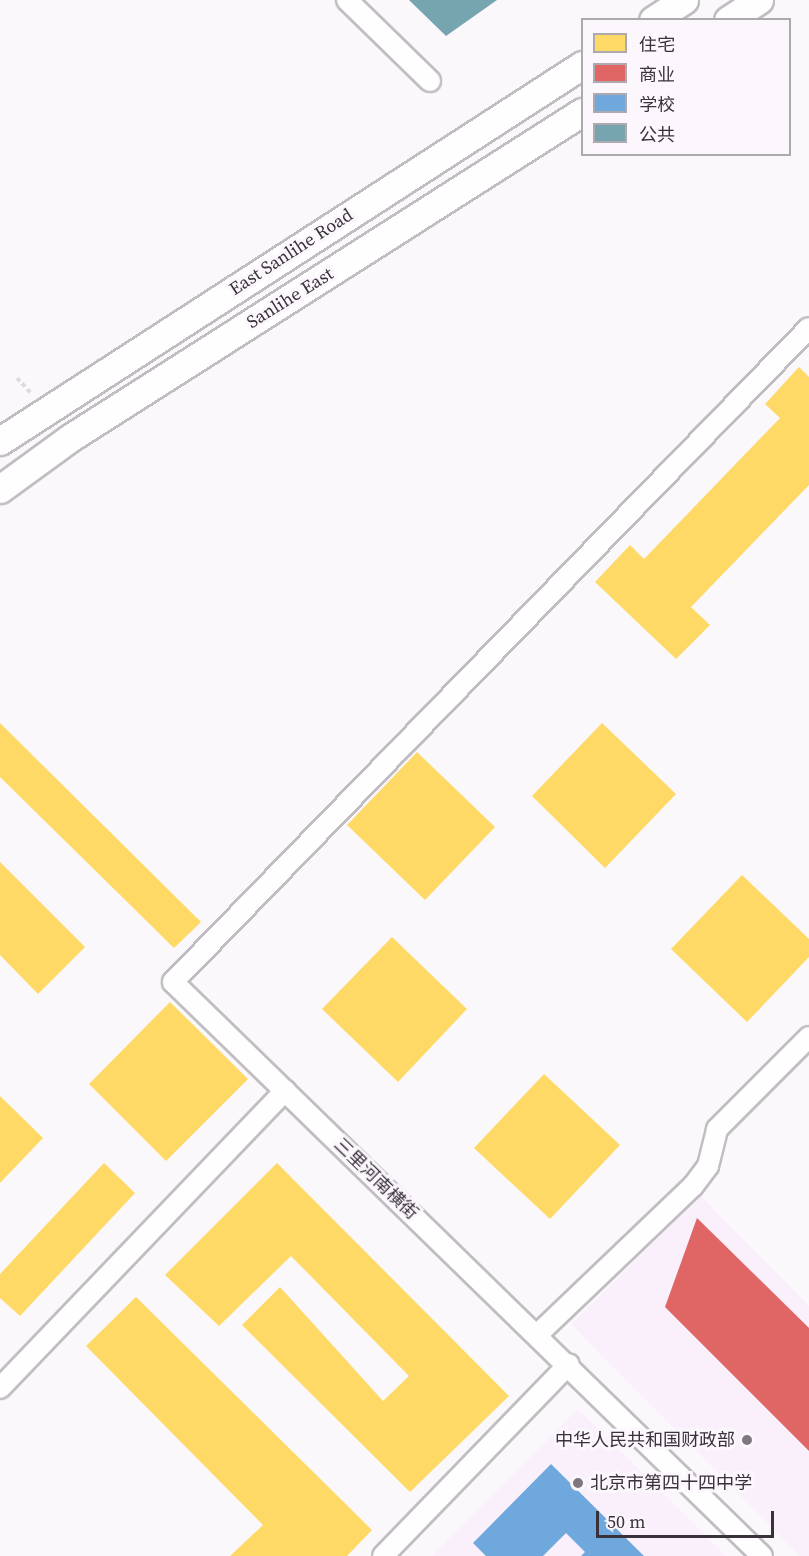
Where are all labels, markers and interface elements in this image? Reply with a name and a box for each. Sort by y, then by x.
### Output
legend [581,18,791,156]
text: 住宅 [639,32,675,57]
text: 商业 [639,62,675,87]
text: 学校 [639,92,675,117]
text: 公共 [639,122,675,147]
street label: East Sanlihe Road [225,204,357,300]
street label: Sanlihe East [243,263,337,333]
street label: 三里河南横街 [330,1134,422,1224]
place label: 中华人民共和国财政部 [555,1429,735,1451]
marker: 中华人民共和国财政部 [740,1433,754,1447]
place label: 北京市第四十四中学 [590,1472,752,1494]
marker: 北京市第四十四中学 [571,1476,585,1490]
scale bar [599,1499,778,1537]
text: 50 m [607,1509,645,1534]

